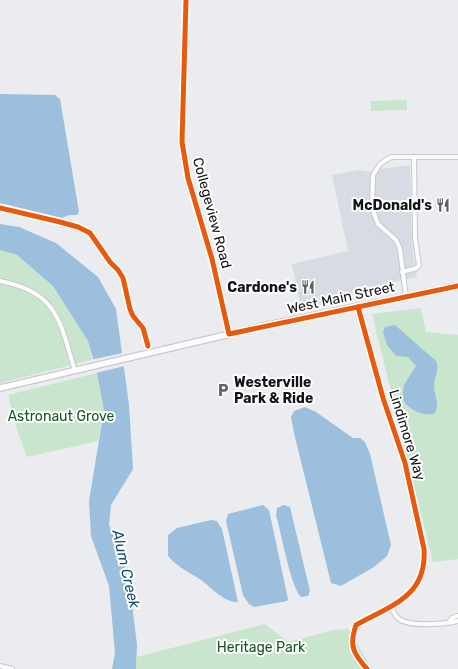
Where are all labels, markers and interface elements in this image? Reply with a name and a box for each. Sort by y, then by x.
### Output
street label: Collegeview Road [189,156,235,270]
place label: McDonald's [353,197,432,214]
restaurant icon: McDonald's [435,197,451,213]
street label: West Main Street [286,278,397,318]
place label: Cardone's [227,279,297,296]
restaurant icon: Cardone's [300,279,316,295]
place label: Westerville Park & Ride [234,374,313,407]
parking icon: Westerville Park & Ride [215,382,231,398]
street label: Lindimore Way [385,387,429,483]
park label: Astronaut Grove [8,408,114,425]
water label: Alum Creek [108,527,144,610]
park label: Heritage Park [217,639,306,656]

